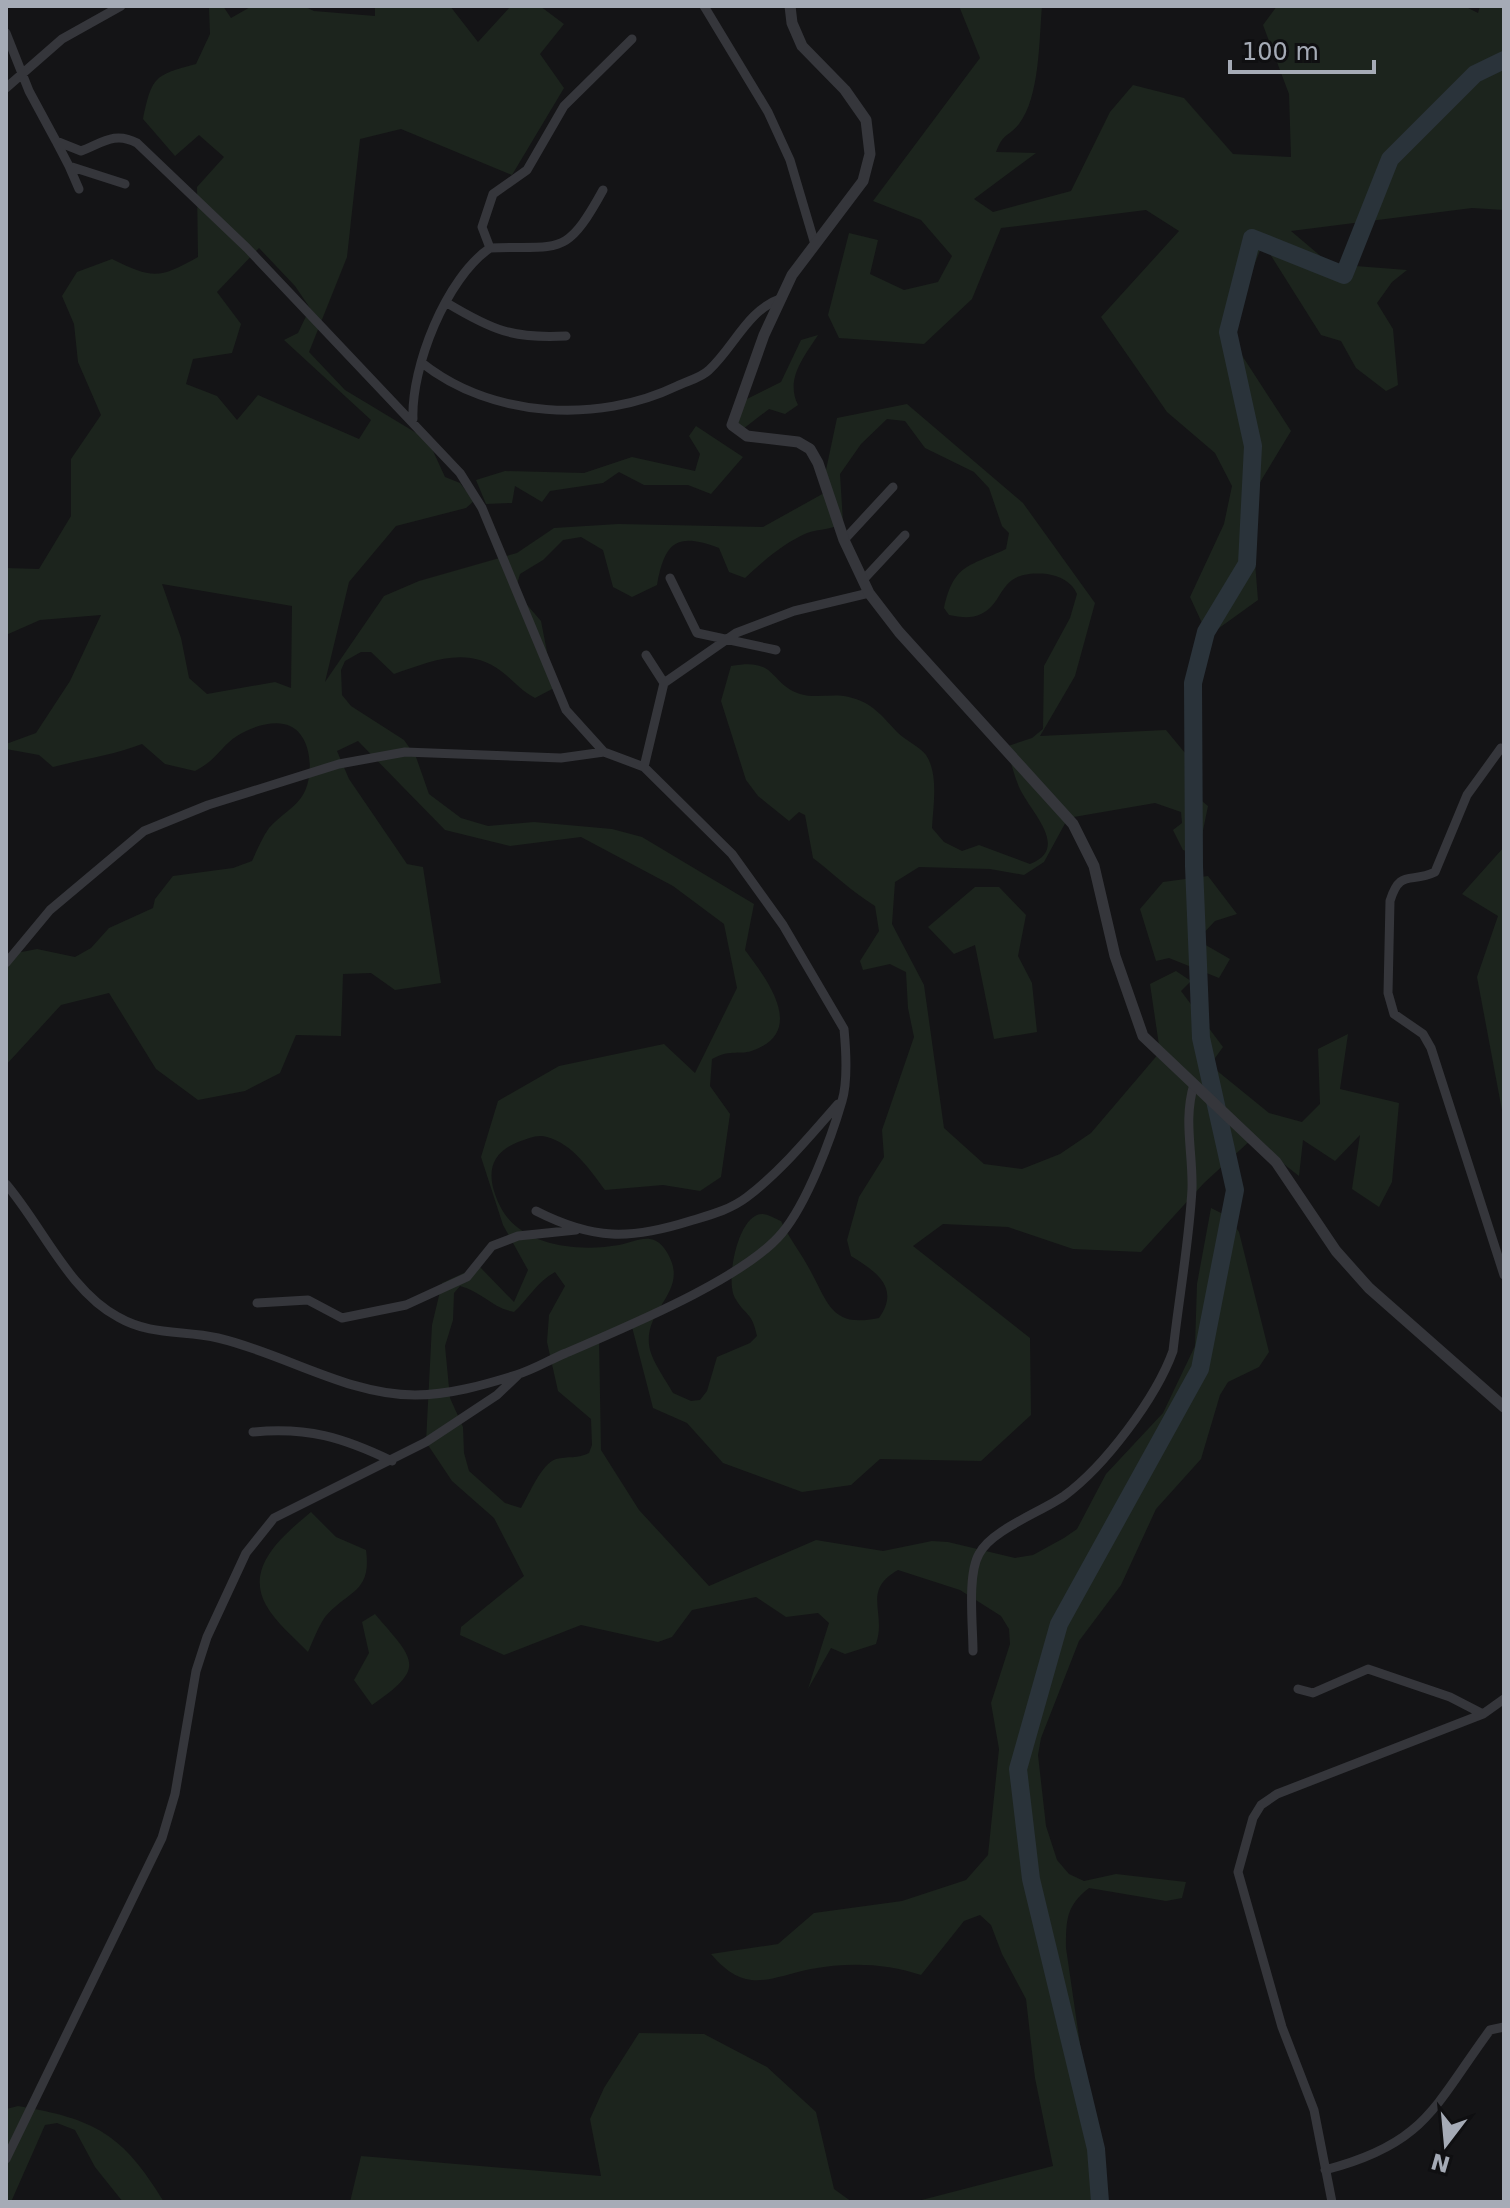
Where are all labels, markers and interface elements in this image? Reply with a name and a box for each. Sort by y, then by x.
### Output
scale bar [1230,24,1374,74]
text: 100 m [1242,38,1319,66]
north arrow [1406,2104,1486,2184]
text: N [1428,2148,1453,2177]

